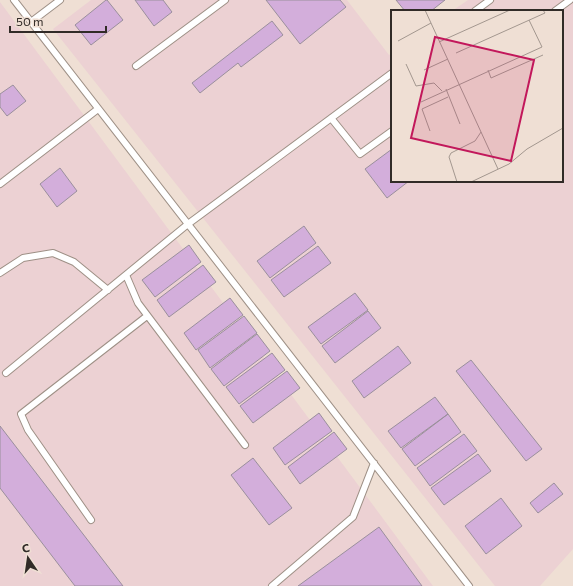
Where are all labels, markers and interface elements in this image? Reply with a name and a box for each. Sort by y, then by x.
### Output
scale bar [10,8,106,34]
inset map [391,10,563,182]
text: 50 m [16,14,44,28]
north arrow [8,538,48,578]
text: С [21,540,31,555]

